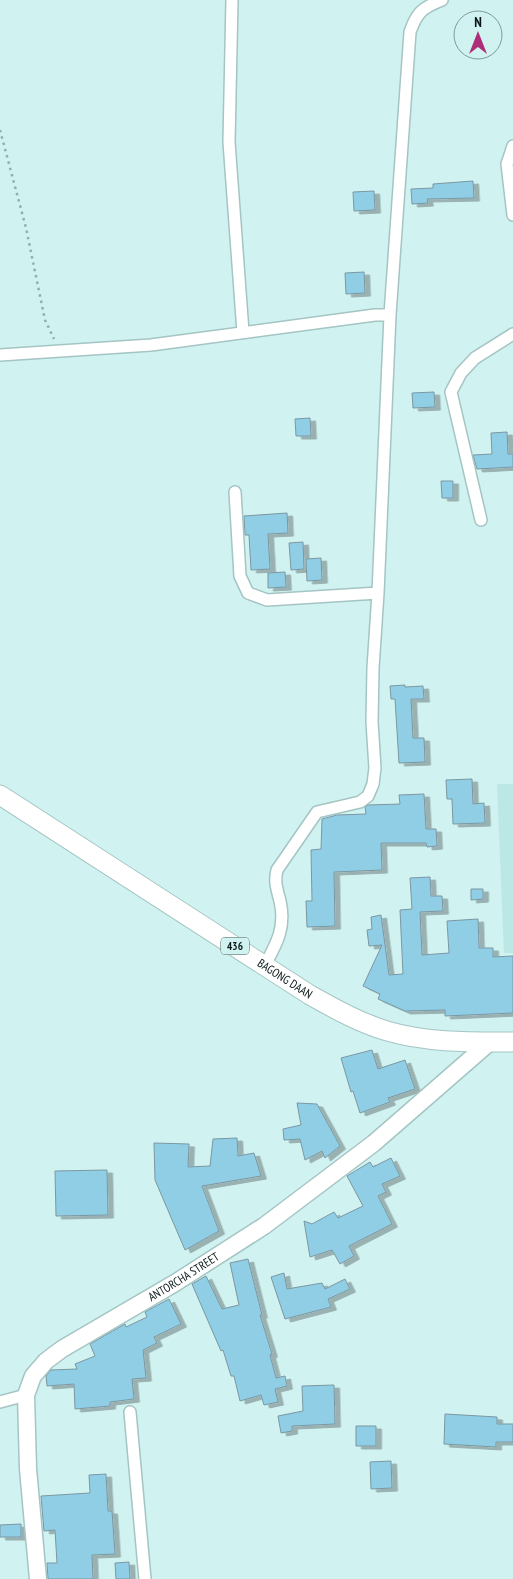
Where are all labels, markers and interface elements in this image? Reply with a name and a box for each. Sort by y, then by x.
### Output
north arrow [453,10,503,60]
text: N [474,13,482,31]
road number: 436 [221,938,249,954]
street label: BAGONG DAAN [255,955,315,1002]
street label: ANTORCHA STREET [145,1248,222,1304]

